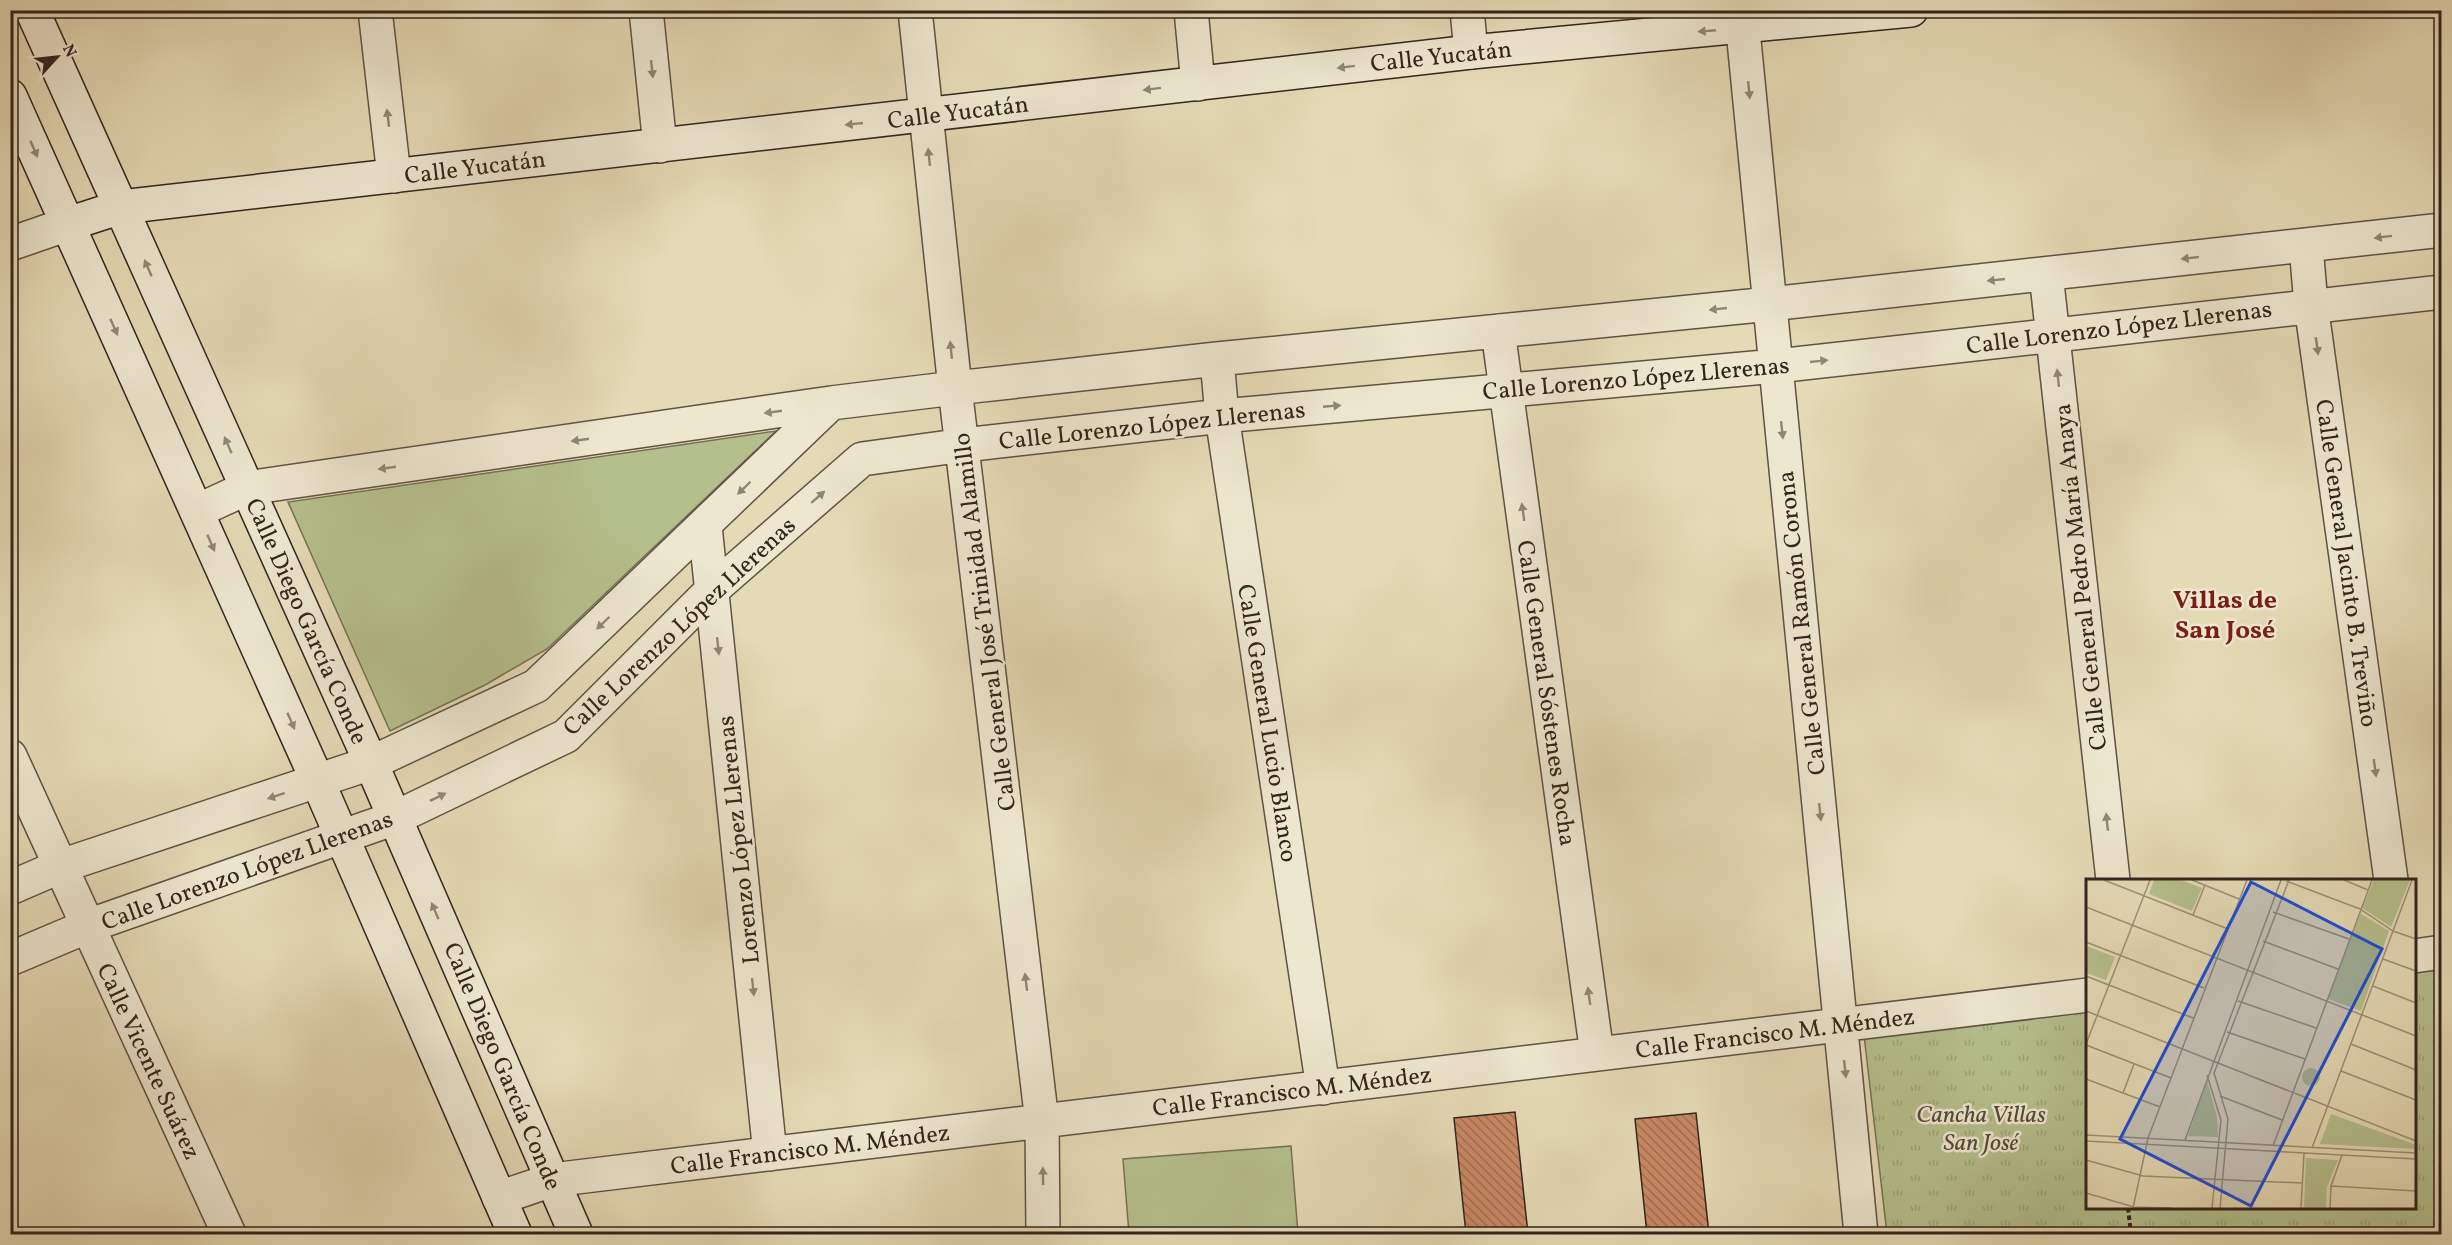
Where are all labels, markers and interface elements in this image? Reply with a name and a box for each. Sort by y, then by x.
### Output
one-way arrow [1697,26,1716,36]
north arrow [27,27,87,87]
street label: Calle Yucatán [1369,34,1514,82]
text: N [56,41,81,62]
one-way arrow [647,59,657,78]
one-way arrow [1336,62,1355,71]
one-way arrow [1744,80,1754,99]
one-way arrow [1142,84,1161,94]
street label: Calle Yucatán [886,88,1031,140]
one-way arrow [383,108,392,127]
one-way arrow [844,119,863,129]
one-way arrow [30,141,39,158]
street label: Calle Yucatán [403,143,548,195]
one-way arrow [925,147,934,166]
one-way arrow [2374,232,2393,241]
one-way arrow [2180,254,2199,263]
one-way arrow [143,258,153,276]
one-way arrow [1986,275,2005,284]
street label: Calle Lorenzo López Llerenas [1964,293,2274,365]
one-way arrow [1709,304,1728,314]
one-way arrow [110,318,120,336]
one-way arrow [2312,336,2321,355]
one-way arrow [946,341,956,360]
street label: Calle Lorenzo López Llerenas [1481,350,1791,410]
one-way arrow [1809,356,1828,366]
one-way arrow [2053,369,2063,388]
street label: Calle Lorenzo López Llerenas [997,394,1307,460]
street label: Calle General Jacinto B. Treviño [2305,397,2385,729]
one-way arrow [1322,401,1341,411]
street label: Calle General Pedro María Anaya [2047,402,2117,752]
one-way arrow [763,407,782,416]
one-way arrow [1777,421,1787,440]
street label: Calle General José Trinidad Alamillo [946,431,1026,813]
one-way arrow [570,435,589,444]
one-way arrow [223,436,233,454]
one-way arrow [377,463,396,472]
street label: Calle General Ramón Corona [1770,469,1836,777]
one-way arrow [737,481,751,495]
one-way arrow [810,491,825,504]
street label: Calle Diego García Conde [236,493,375,750]
one-way arrow [1518,502,1527,521]
street label: Calle Lorenzo López Llerenas [556,510,805,745]
one-way arrow [207,535,216,552]
street label: Calle General Sóstenes Rocha [1507,538,1583,848]
street label: Calle General Lucio Blanco [1227,582,1305,865]
district label: Villas de San José [2173,583,2277,649]
one-way arrow [596,616,611,629]
one-way arrow [713,637,723,656]
one-way arrow [286,713,296,731]
street label: Lorenzo López Llerenas [710,714,770,966]
one-way arrow [2371,758,2380,777]
one-way arrow [267,792,285,801]
one-way arrow [430,792,447,801]
street label: Calle Lorenzo López Llerenas [97,803,398,941]
one-way arrow [1815,803,1825,822]
one-way arrow [2102,813,2112,832]
inset map [2086,879,2416,1209]
one-way arrow [431,903,440,920]
street label: Calle Diego García Conde [434,938,569,1196]
street label: Calle Vicente Suárez [87,958,208,1166]
one-way arrow [1021,972,1031,991]
one-way arrow [748,977,758,996]
one-way arrow [1584,987,1593,1006]
street label: Calle Francisco M. Méndez [1634,1001,1917,1069]
street label: Calle Francisco M. Méndez [1151,1059,1434,1127]
one-way arrow [1840,1059,1850,1078]
park label: Cancha Villas San José [1916,1099,2046,1161]
street label: Calle Francisco M. Méndez [669,1117,952,1185]
one-way arrow [1038,1167,1048,1186]

